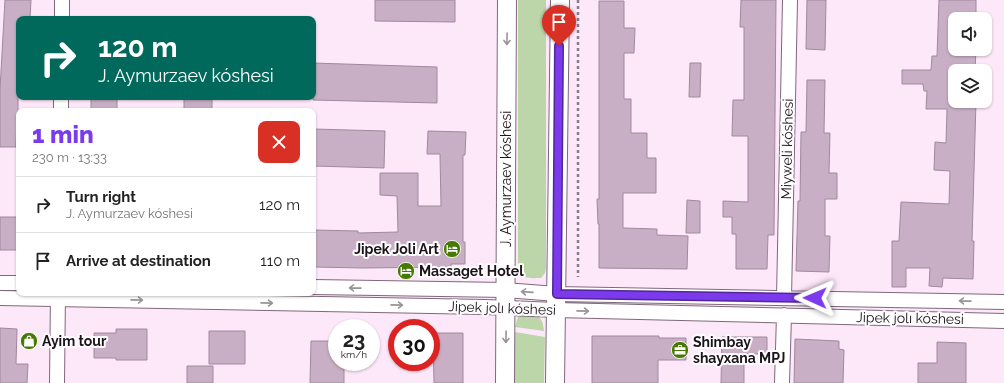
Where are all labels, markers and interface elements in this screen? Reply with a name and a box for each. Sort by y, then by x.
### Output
pin [542,5,576,46]
icon: arrive [548,11,570,33]
map controls [948,12,992,108]
button: sound [948,12,992,56]
text: 120 m [98,31,178,64]
icon: right [32,32,84,84]
one-way arrow [503,32,511,45]
button: layers [948,64,992,108]
text: J. Aymurzaev kóshesi [98,65,274,86]
street label: Miyweli kóshesi [778,98,796,200]
street label: J. Aymurzaev kóshesi [498,111,514,247]
text: 1 min [32,120,94,149]
button: close [258,121,300,163]
text: 230 m · 13:33 [32,150,107,165]
text: Turn right [66,188,136,206]
icon: right [32,194,54,216]
text: 120 m [259,196,300,214]
text: J. Aymurzaev kóshesi [66,206,193,221]
hotel icon: Jipek Joli Art [442,239,462,259]
place label: Jipek Joli Art [354,241,440,257]
icon: arrive [32,250,54,272]
text: Arrive at destination [66,252,211,270]
text: 110 m [260,252,300,270]
hotel icon: Massaget Hotel [396,261,416,281]
place label: Massaget Hotel [419,263,524,279]
position arrow [794,277,836,319]
one-way arrow [349,284,362,292]
one-way arrow [521,288,534,295]
one-way arrow [130,296,143,304]
street label: Jipek jolı kóshesi [448,298,556,318]
one-way arrow [959,298,972,305]
one-way arrow [260,299,273,307]
one-way arrow [390,301,403,309]
one-way arrow [576,307,589,315]
street label: Jipek jolı kóshesi [856,309,964,327]
speed limit sign: 30 [388,319,440,371]
text: 23 [343,328,365,352]
one-way arrow [502,330,510,343]
shop icon: Ayim tour [19,331,39,351]
place label: Ayim tour [42,333,107,349]
place label: Shimbay shayxana MPJ [693,334,786,366]
office icon: Shimbay shayxana MPJ [670,340,690,360]
text: km/h [341,349,367,360]

